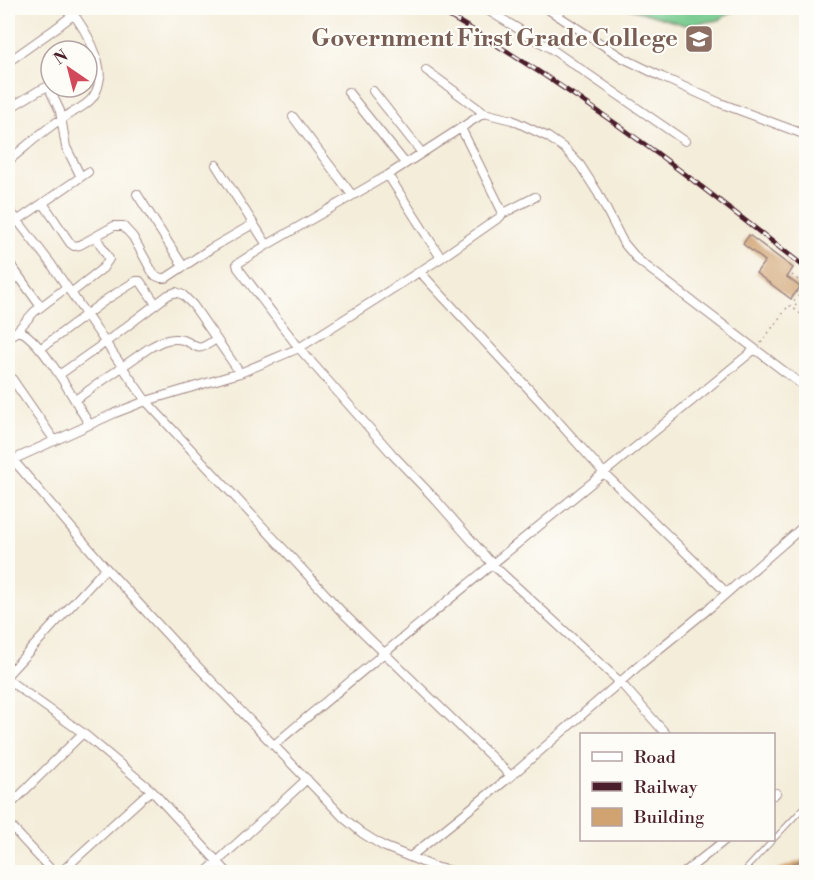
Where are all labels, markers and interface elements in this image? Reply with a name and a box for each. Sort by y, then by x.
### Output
school or university icon: Government First Grade College [683,23,715,55]
place label: Government First Grade College [311,24,678,54]
north arrow [39,39,99,99]
text: N [50,46,72,69]
legend [580,733,775,841]
text: Road [634,746,677,769]
text: Railway [634,776,698,799]
text: Building [633,806,705,829]

